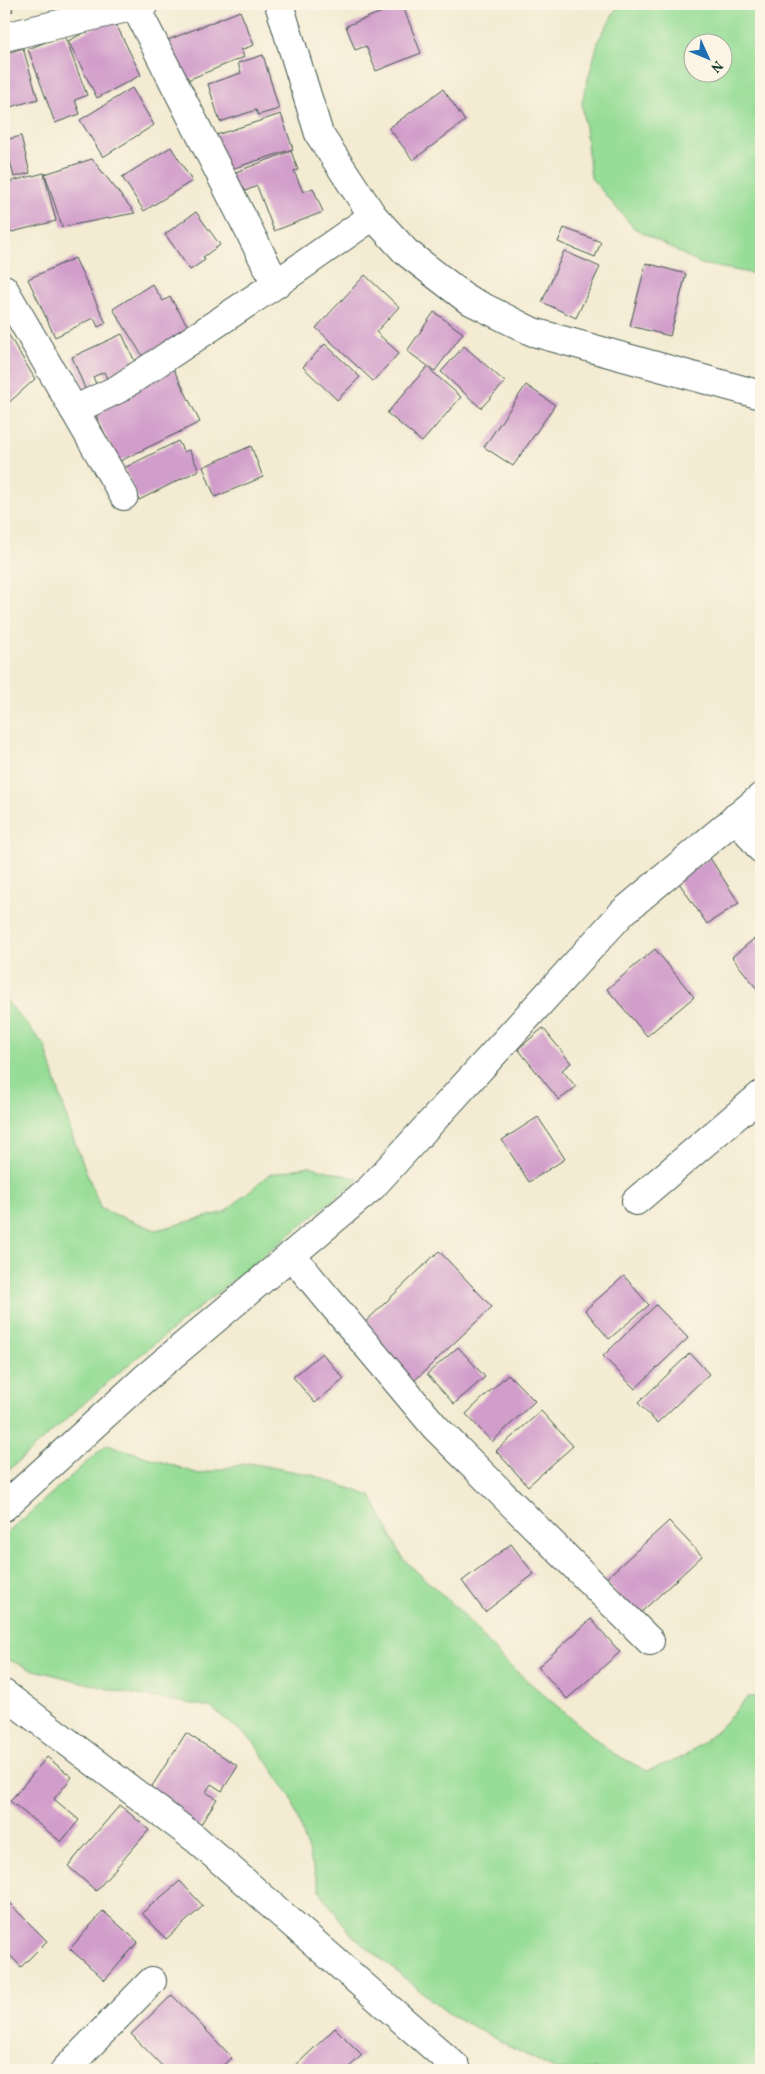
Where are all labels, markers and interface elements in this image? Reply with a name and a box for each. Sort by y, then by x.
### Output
north arrow [682,32,732,82]
text: N [706,56,727,76]

